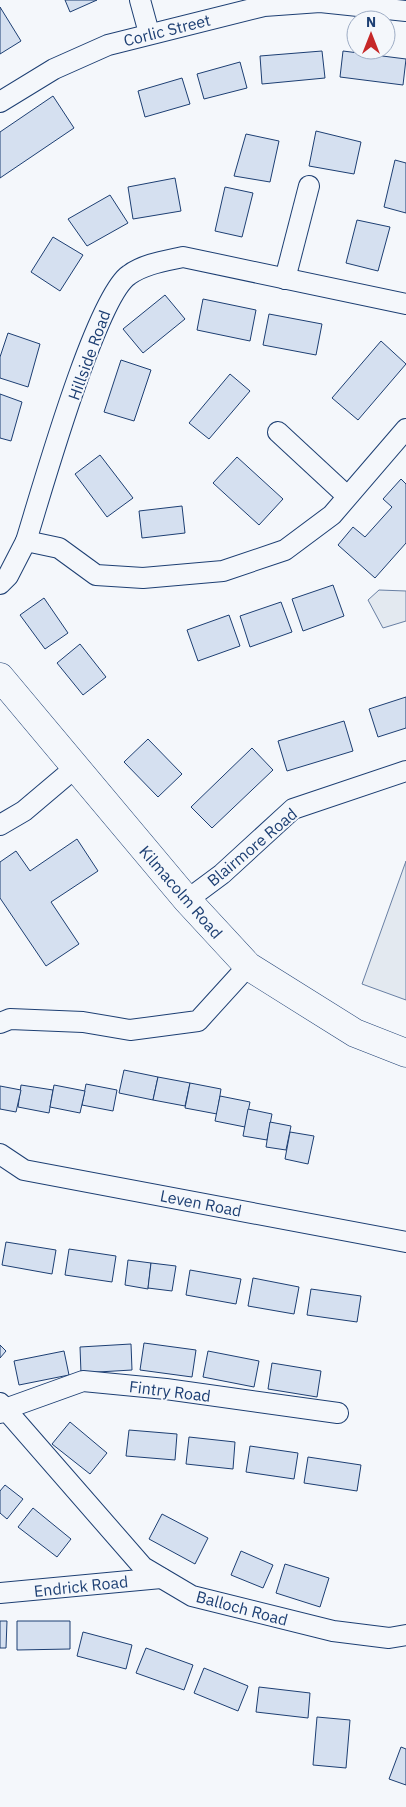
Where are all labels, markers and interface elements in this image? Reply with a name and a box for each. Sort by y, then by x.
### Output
street label: Corlic Street [121,10,213,50]
north arrow [346,10,396,60]
text: N [366,13,376,31]
street label: Hillside Road [63,307,115,403]
street label: Blairmore Road [203,804,301,890]
street label: Kilmacolm Road [135,841,227,943]
street label: Leven Road [159,1185,243,1221]
street label: Fintry Road [128,1376,212,1406]
street label: Endrick Road [33,1571,129,1601]
street label: Balloch Road [194,1586,290,1630]

